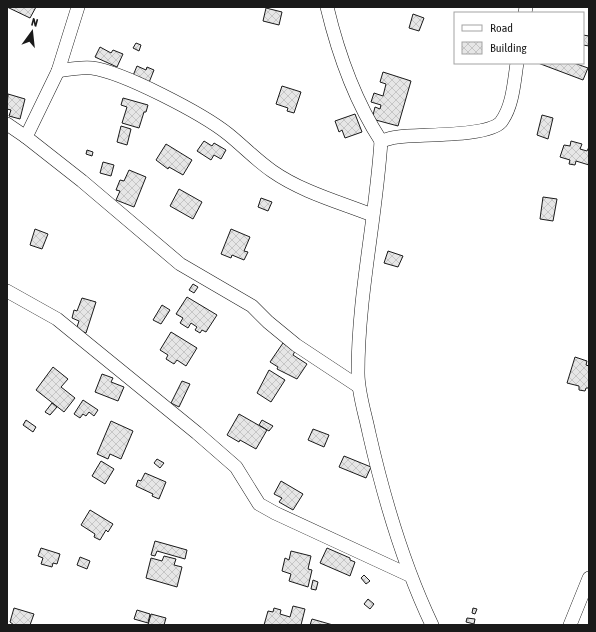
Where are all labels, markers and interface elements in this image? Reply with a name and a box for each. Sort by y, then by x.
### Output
north arrow [12,12,52,52]
legend [454,12,584,64]
text: N [30,16,39,29]
text: Road [490,21,513,35]
text: Building [490,41,528,55]

